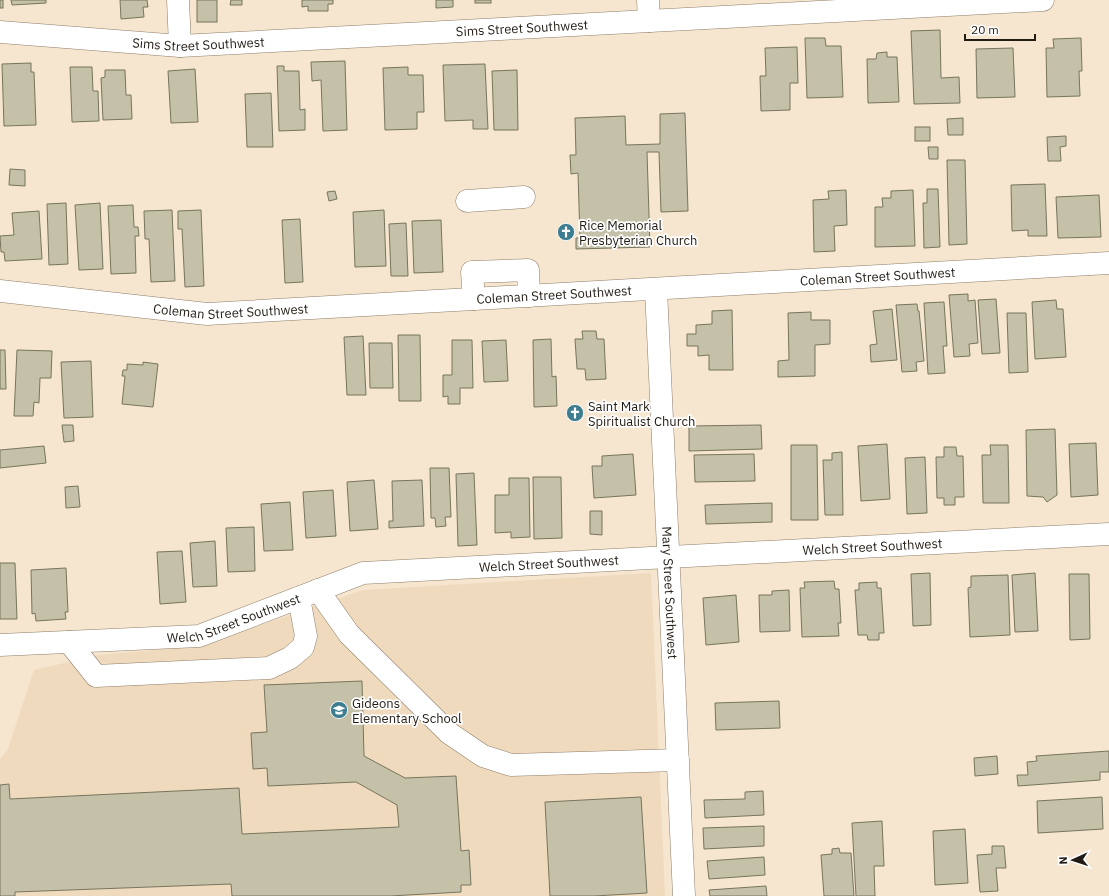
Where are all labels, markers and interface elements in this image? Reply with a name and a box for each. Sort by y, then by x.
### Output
street label: Sims Street Southwest [455,16,589,40]
scale bar [965,16,1035,42]
text: 20 m [971,22,999,37]
street label: Sims Street Southwest [132,34,265,55]
place label: Rice Memorial Presbyterian Church [579,217,697,249]
church icon: Rice Memorial Presbyterian Church [556,222,576,242]
street label: Coleman Street Southwest [799,264,956,289]
street label: Coleman Street Southwest [476,282,632,308]
street label: Coleman Street Southwest [152,300,309,323]
place label: Saint Mark Spiritualist Church [588,398,695,430]
church icon: Saint Mark Spiritualist Church [565,403,585,423]
street label: Mary Street Southwest [658,526,681,659]
street label: Welch Street Southwest [802,535,943,559]
street label: Welch Street Southwest [479,552,619,576]
street label: Welch Street Southwest [167,590,303,646]
place label: Gideons Elementary School [352,695,462,727]
school or university icon: Gideons Elementary School [329,700,349,720]
north arrow [1053,840,1093,880]
text: N [1056,856,1070,865]

